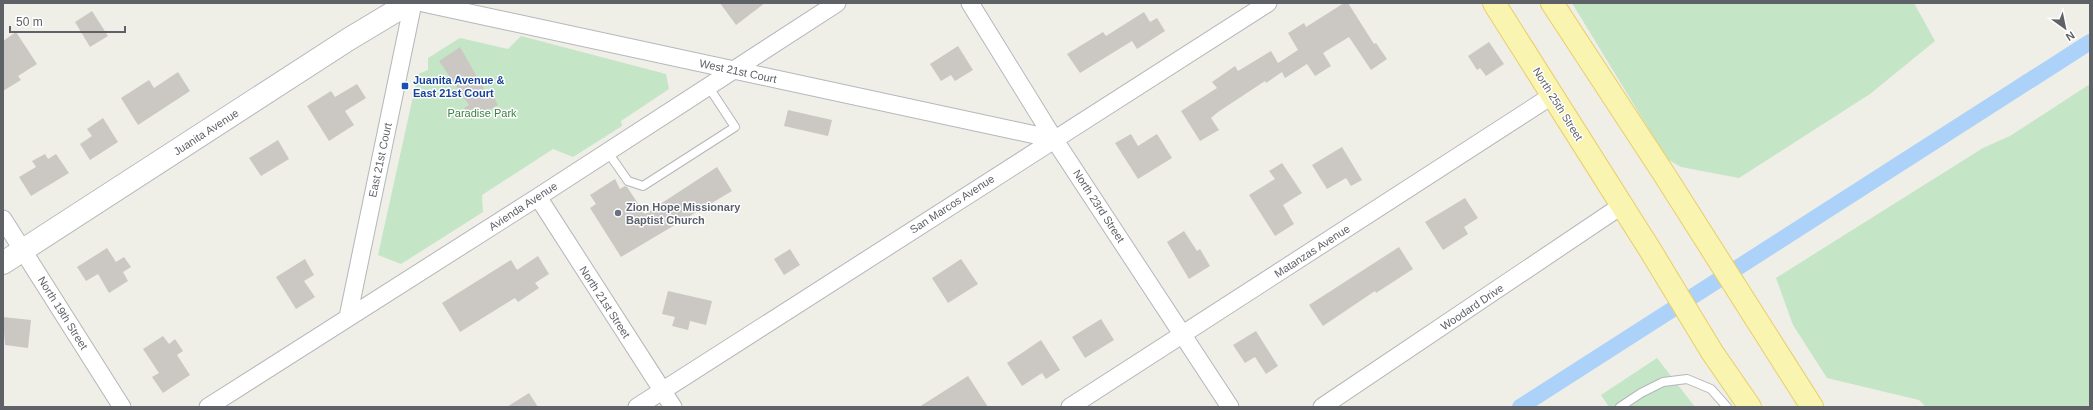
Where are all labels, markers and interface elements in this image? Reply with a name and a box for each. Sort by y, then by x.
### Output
scale bar [10,8,125,34]
north arrow [2045,8,2085,48]
text: 50 m [16,15,43,29]
text: N [2064,29,2077,44]
street label: West 21st Court [698,57,778,85]
street label: North 25th Street [1531,65,1585,143]
place label: Juanita Avenue & East 21st Court [413,74,505,99]
marker: Juanita Avenue & East 21st Court [400,81,410,91]
street label: Juanita Avenue [171,107,241,157]
park label: Paradise Park [447,107,517,119]
street label: East 21st Court [366,122,394,198]
street label: North 23rd Street [1071,167,1127,245]
street label: San Marcos Avenue [908,172,996,236]
street label: Avienda Avenue [487,179,559,233]
place label: Zion Hope Missionary Baptist Church [626,201,741,226]
marker: Zion Hope Missionary Baptist Church [613,208,623,218]
street label: Matanzas Avenue [1272,222,1352,280]
street label: North 21st Street [577,264,633,340]
street label: North 19th Street [36,274,90,352]
street label: Woodard Drive [1438,282,1506,332]

